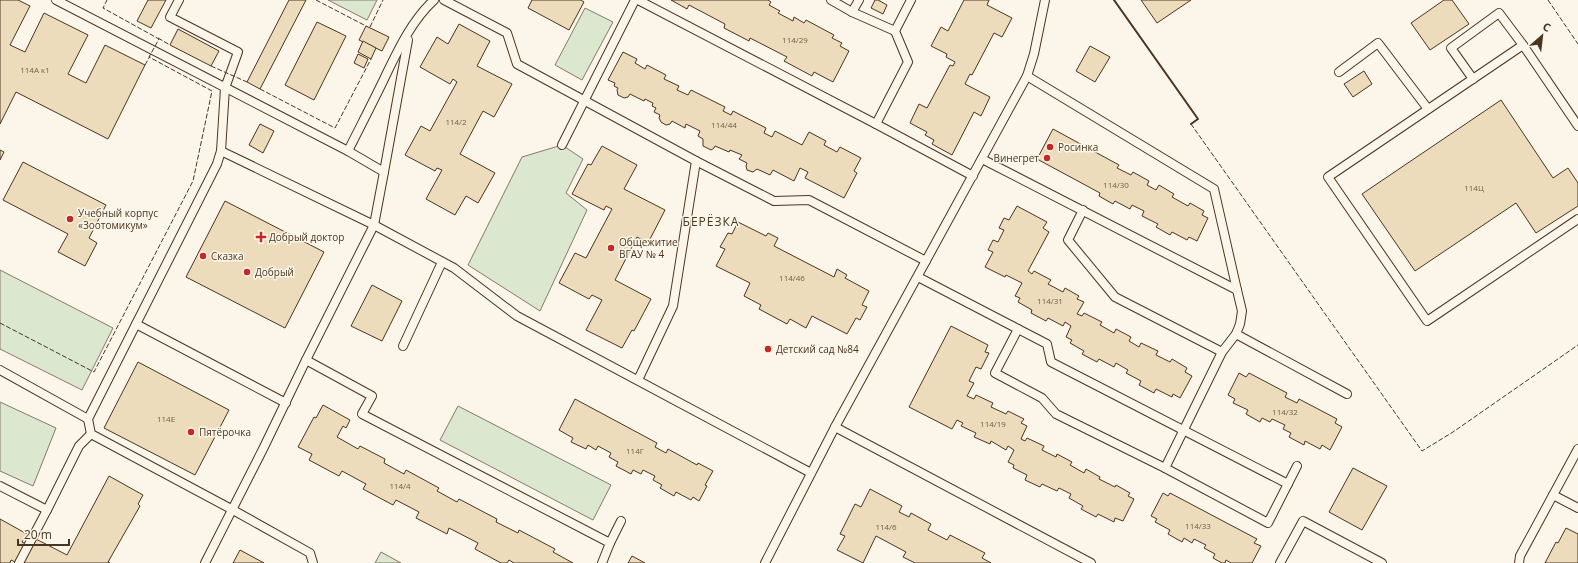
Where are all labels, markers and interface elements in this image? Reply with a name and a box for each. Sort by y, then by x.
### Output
north arrow [1522,16,1562,56]
text: С [1540,18,1554,35]
house number: 114/29 [782,34,808,45]
house number: 114А к1 [20,64,50,75]
house number: 114/2 [445,116,467,127]
house number: 114/44 [711,119,737,130]
place label: Росинка [1058,140,1098,154]
marker: Росинка [1045,142,1055,152]
place label: Винегрет [993,151,1039,165]
marker: Винегрет [1042,153,1052,163]
house number: 114/30 [1103,179,1129,190]
house number: 114Ц [1464,182,1484,193]
place label: Учебный корпус «Зоотомикум» [78,206,158,232]
district label: БЕРЁЗКА [683,213,739,230]
marker: Учебный корпус «Зоотомикум» [65,214,75,224]
place label: Добрый доктор [269,230,344,244]
marker: Добрый доктор [256,232,266,242]
place label: Общежитие ВГАУ № 4 [619,235,678,261]
marker: Общежитие ВГАУ № 4 [606,243,616,253]
place label: Сказка [211,249,244,263]
marker: Сказка [198,251,208,261]
place label: Добрый [255,265,294,279]
marker: Добрый [242,267,252,277]
house number: 114/46 [779,272,805,283]
house number: 114/31 [1037,295,1063,306]
place label: Детский сад №84 [776,342,859,356]
marker: Детский сад №84 [763,344,773,354]
house number: 114/32 [1272,406,1298,417]
house number: 114Е [157,413,175,424]
house number: 114/19 [980,418,1006,429]
place label: Пятёрочка [199,425,251,439]
marker: Пятёрочка [186,427,196,437]
house number: 114Г [626,445,644,456]
house number: 114/4 [389,480,411,491]
house number: 114/33 [1185,520,1211,531]
scale bar [18,521,69,547]
house number: 114/6 [875,521,897,532]
text: 20 m [24,526,52,543]

